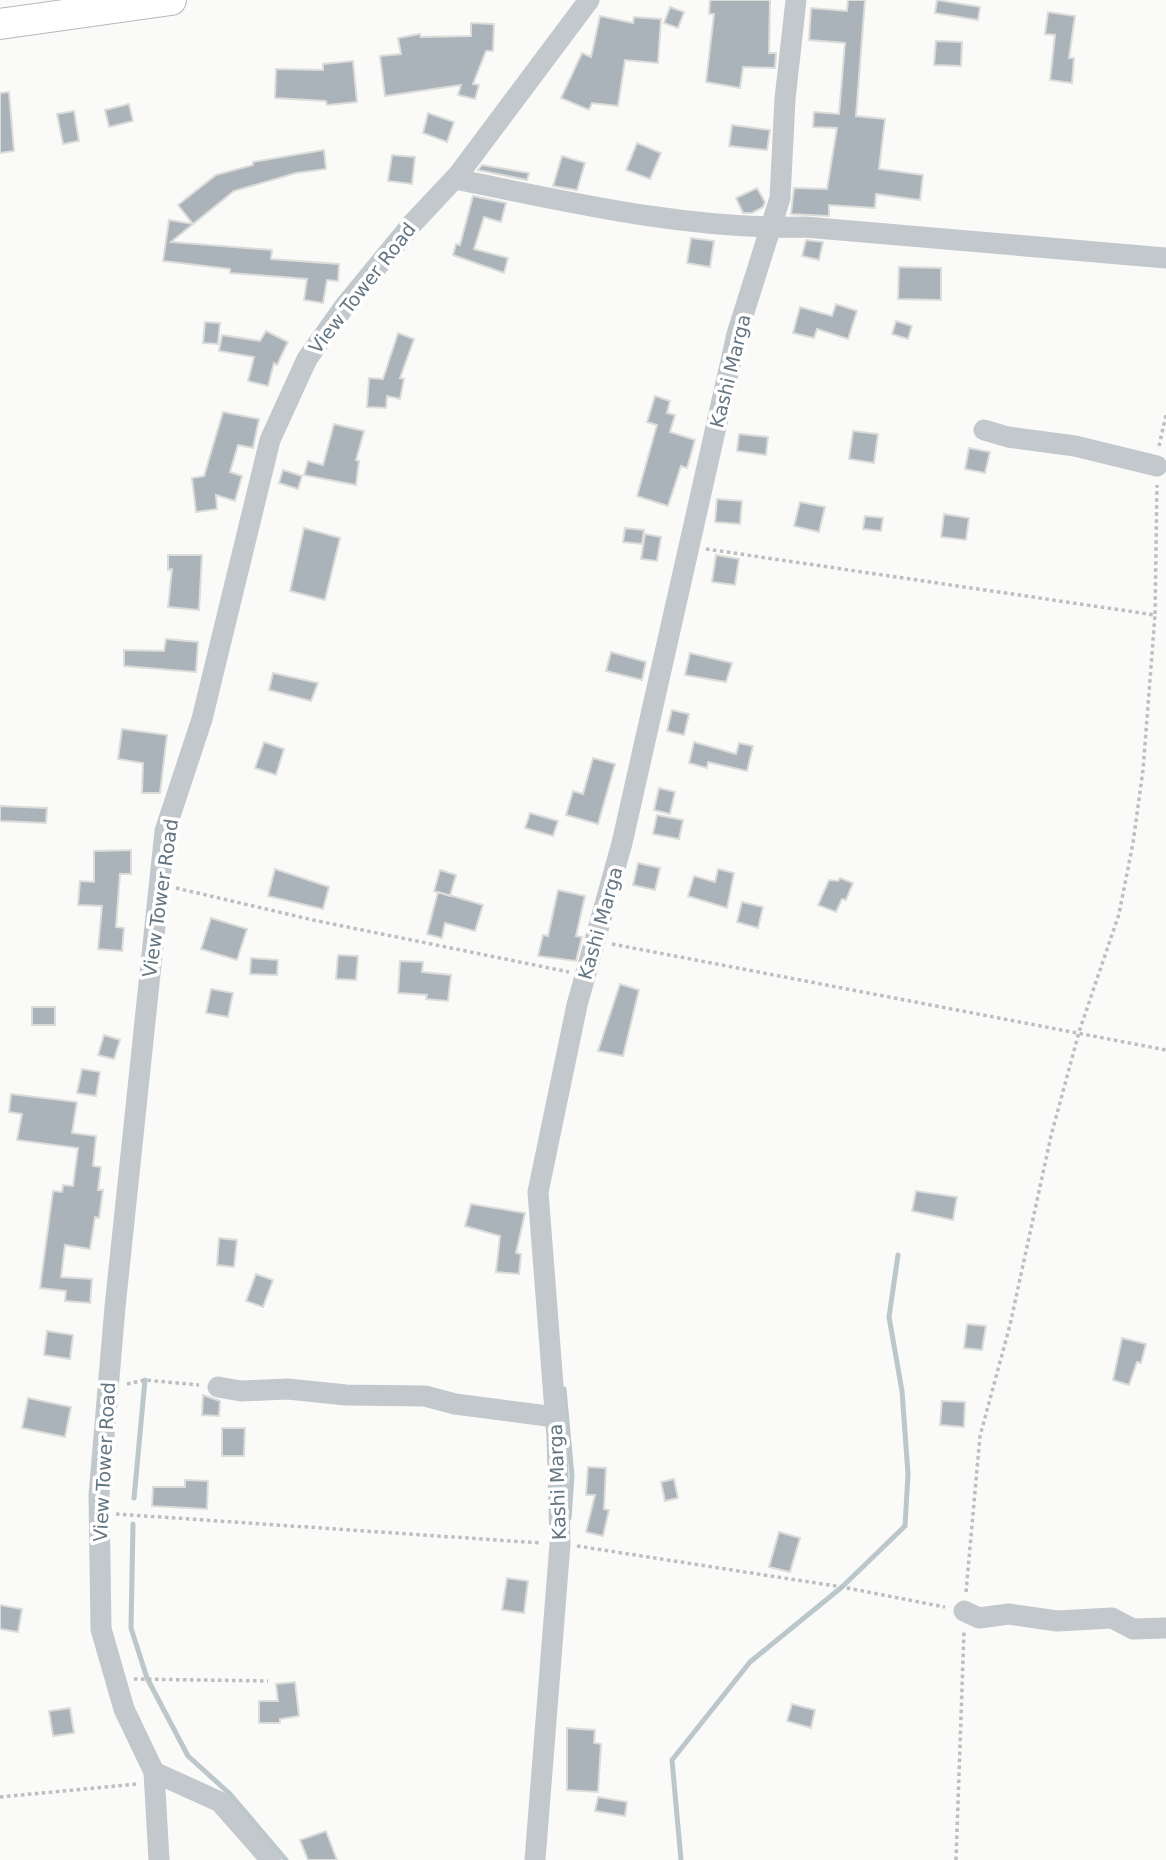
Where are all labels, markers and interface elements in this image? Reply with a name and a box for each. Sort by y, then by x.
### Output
street label: View Tower Road [304,218,420,358]
street label: Kashi Marga [705,312,755,430]
street label: View Tower Road [138,817,182,979]
street label: Kashi Marga [573,864,627,982]
street label: View Tower Road [89,1382,119,1542]
street label: Kashi Marga [544,1424,570,1540]

